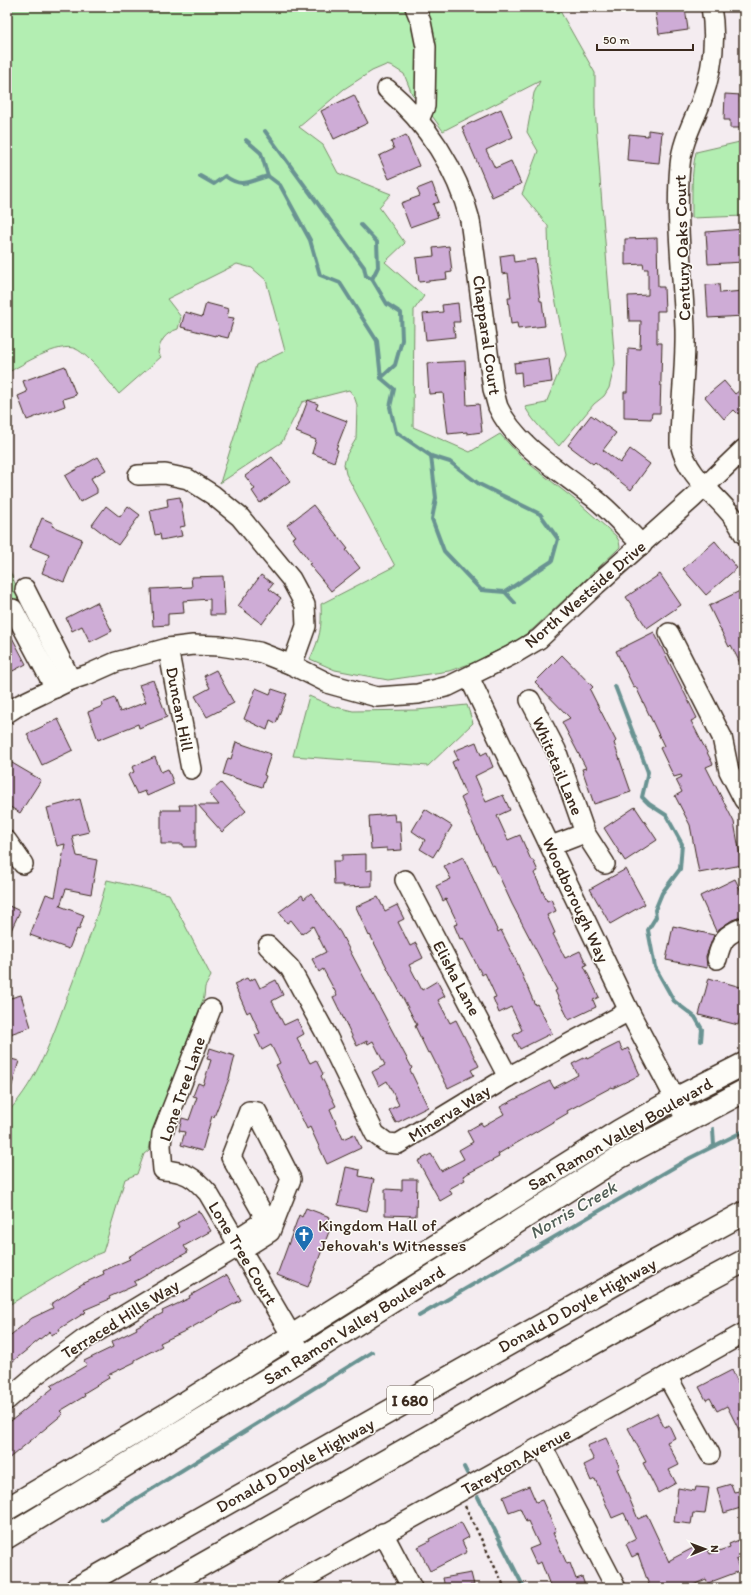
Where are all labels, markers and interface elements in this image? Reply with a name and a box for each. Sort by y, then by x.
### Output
scale bar [597,26,693,52]
text: 50 m [603,33,629,47]
street label: Century Oaks Court [669,174,695,321]
street label: Chapparal Court [469,274,505,396]
street label: North Westside Drive [520,536,650,652]
street label: Duncan Hill [162,665,198,753]
street label: Whitetail Lane [528,714,588,818]
street label: Woodborough Way [538,834,614,966]
street label: Elisha Lane [429,937,485,1019]
street label: Lone Tree Lane [155,1034,209,1144]
street label: San Ramon Valley Boulevard [524,1073,716,1195]
street label: Minerva Way [404,1080,494,1146]
water label: Norris Creek [525,1175,622,1244]
street label: Lone Tree Court [204,1198,282,1309]
place label: Kingdom Hall of Jehovah's Witnesses [318,1215,466,1255]
church icon: Kingdom Hall of Jehovah's Witnesses [293,1224,315,1252]
street label: Donald D Doyle Highway [495,1253,659,1357]
street label: San Ramon Valley Boulevard [260,1261,449,1389]
street label: Terraced Hills Way [58,1275,183,1363]
road number: I 680 [387,1386,433,1414]
street label: Donald D Doyle Highway [213,1413,377,1517]
street label: Tareyton Avenue [458,1423,574,1499]
north arrow [685,1529,725,1569]
text: N [708,1545,721,1553]

